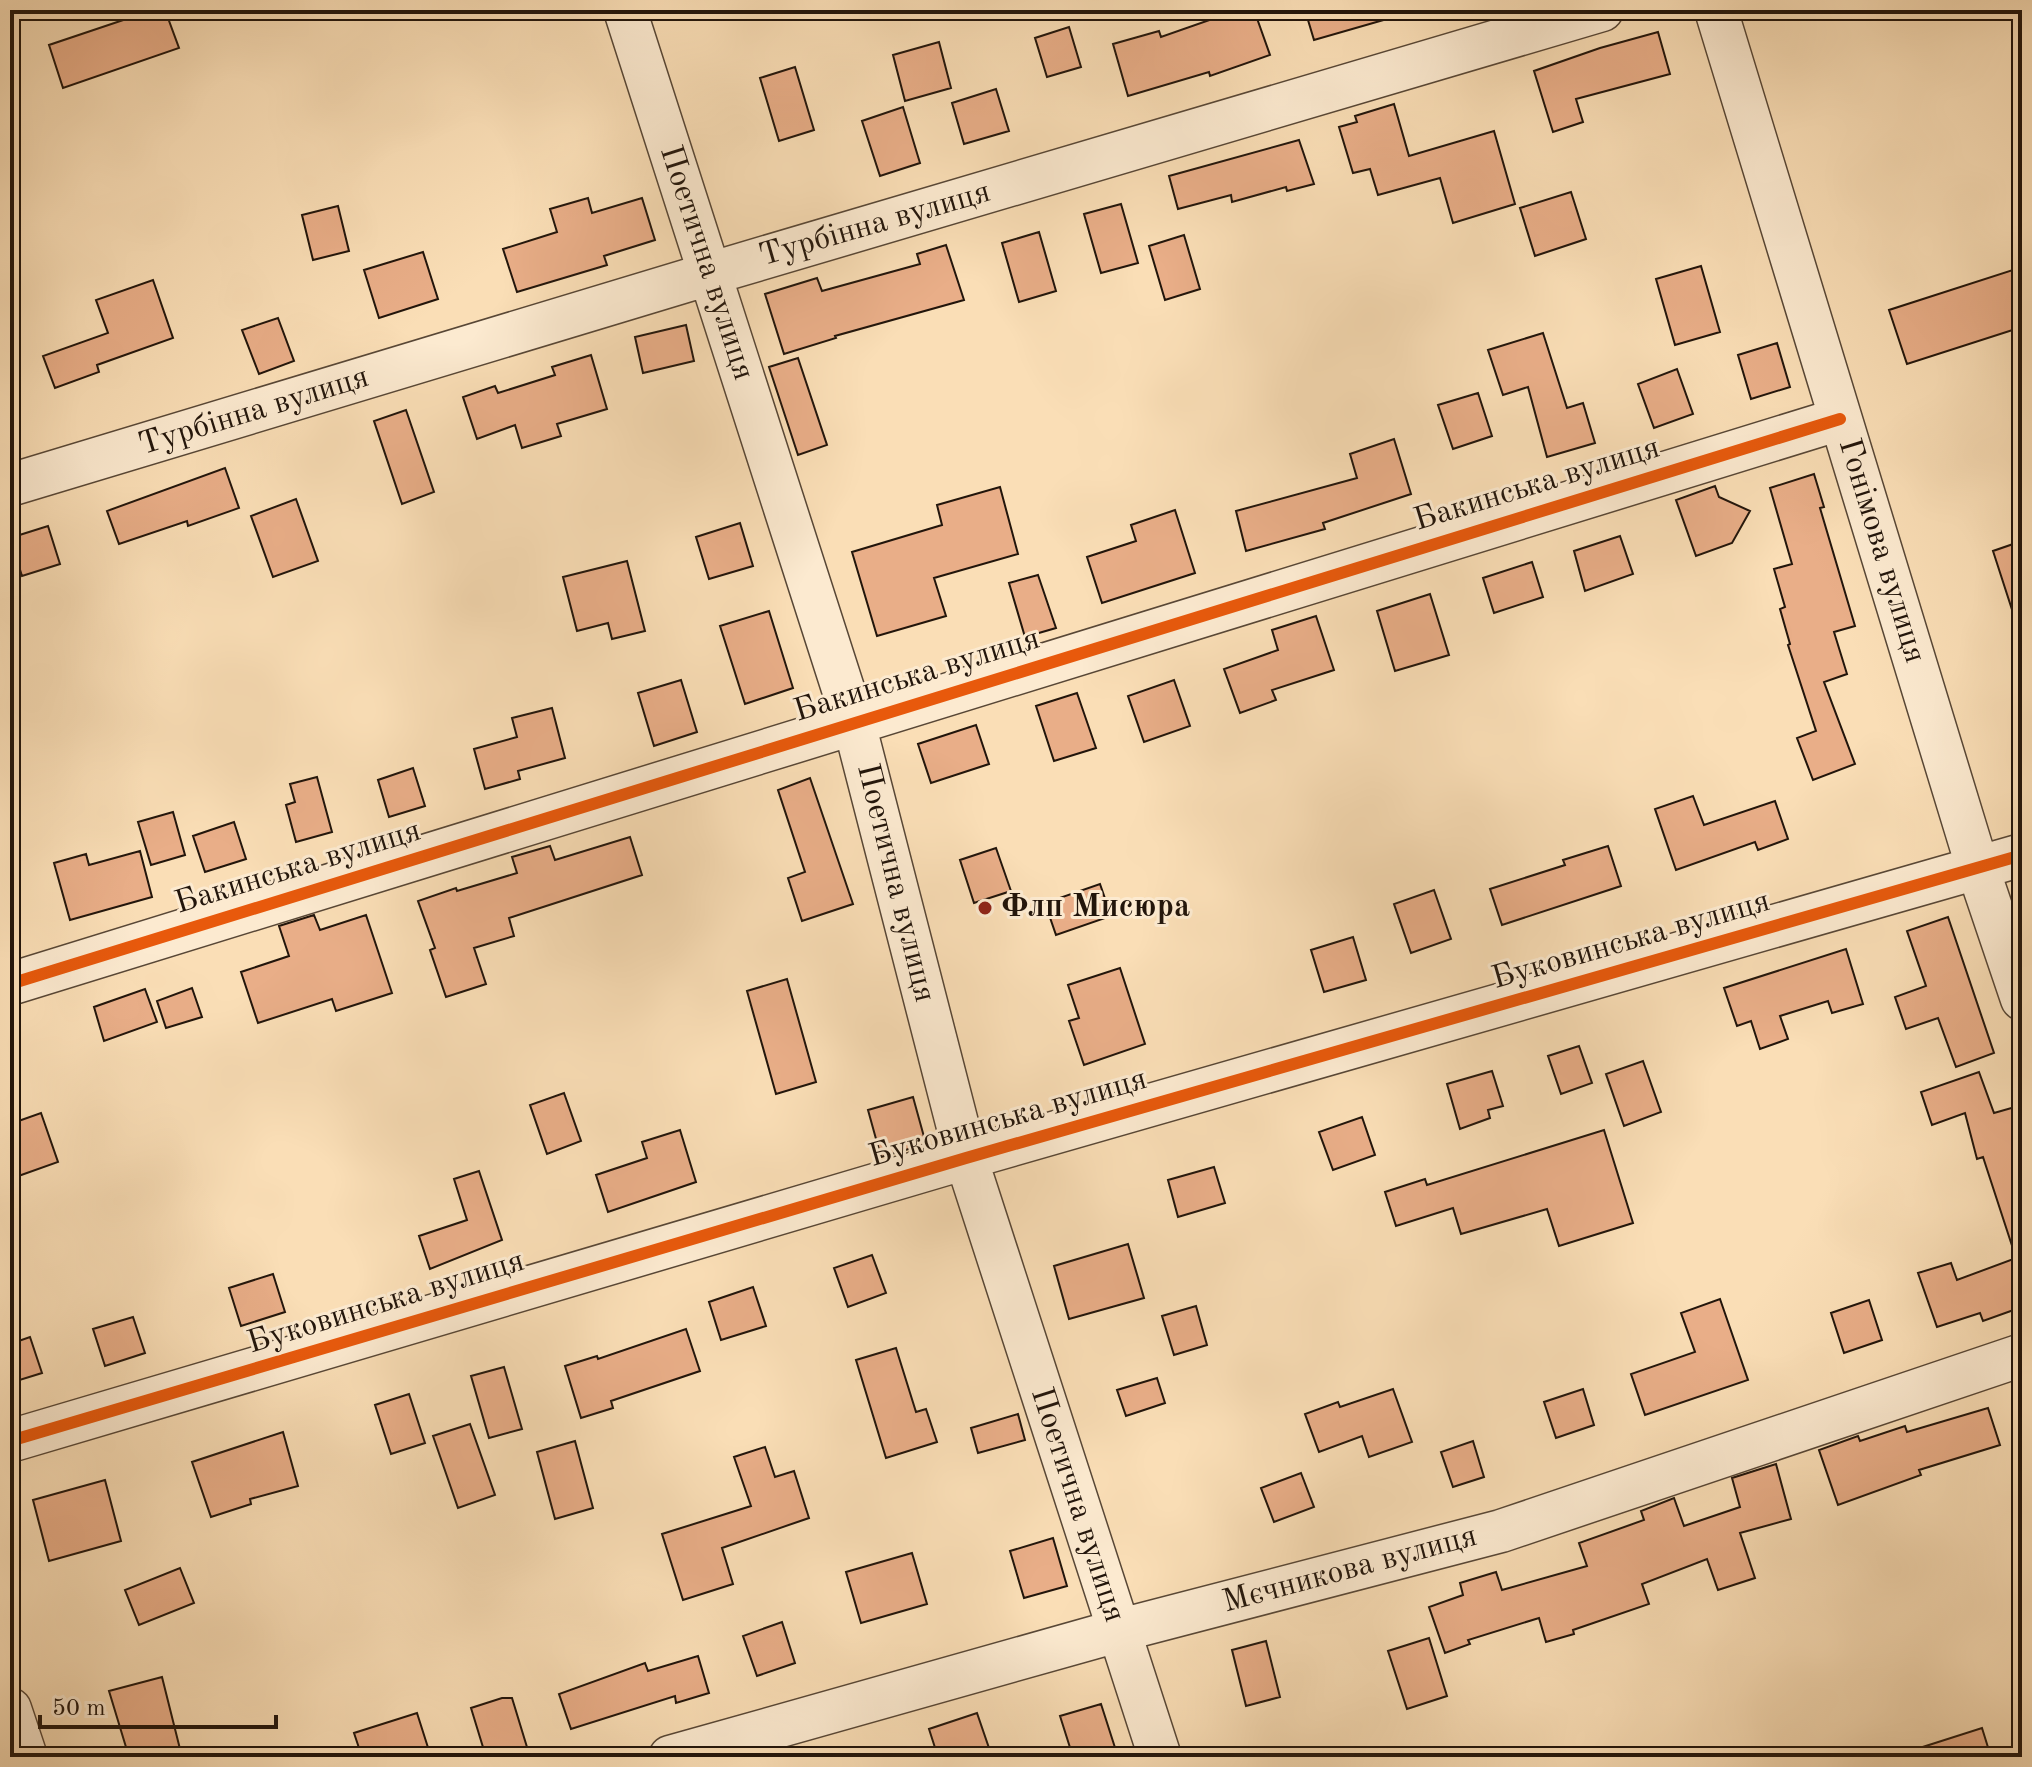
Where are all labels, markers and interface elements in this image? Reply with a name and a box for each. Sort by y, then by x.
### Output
street label: Поетична вулиця [653,142,759,384]
street label: Турбінна вулиця [756,177,994,273]
street label: Турбінна вулиця [135,362,373,462]
street label: Бакинська вулиця [1410,432,1664,538]
street label: Гонімова вулиця [1832,435,1930,667]
street label: Бакинська вулиця [790,623,1044,729]
street label: Поетична вулиця [850,761,940,1005]
street label: Бакинська вулиця [171,815,425,921]
street label: Буковинська вулиця [1488,886,1774,996]
place label: Флп Мисюра [1001,892,1190,924]
marker: Флп Мисюра [976,899,994,917]
street label: Буковинська вулиця [865,1064,1151,1174]
street label: Буковинська вулиця [244,1246,528,1360]
street label: Поетична вулиця [1024,1384,1130,1626]
street label: Мєчникова вулиця [1219,1521,1481,1619]
scale bar [40,1679,276,1729]
text: 50 m [52,1697,106,1721]

